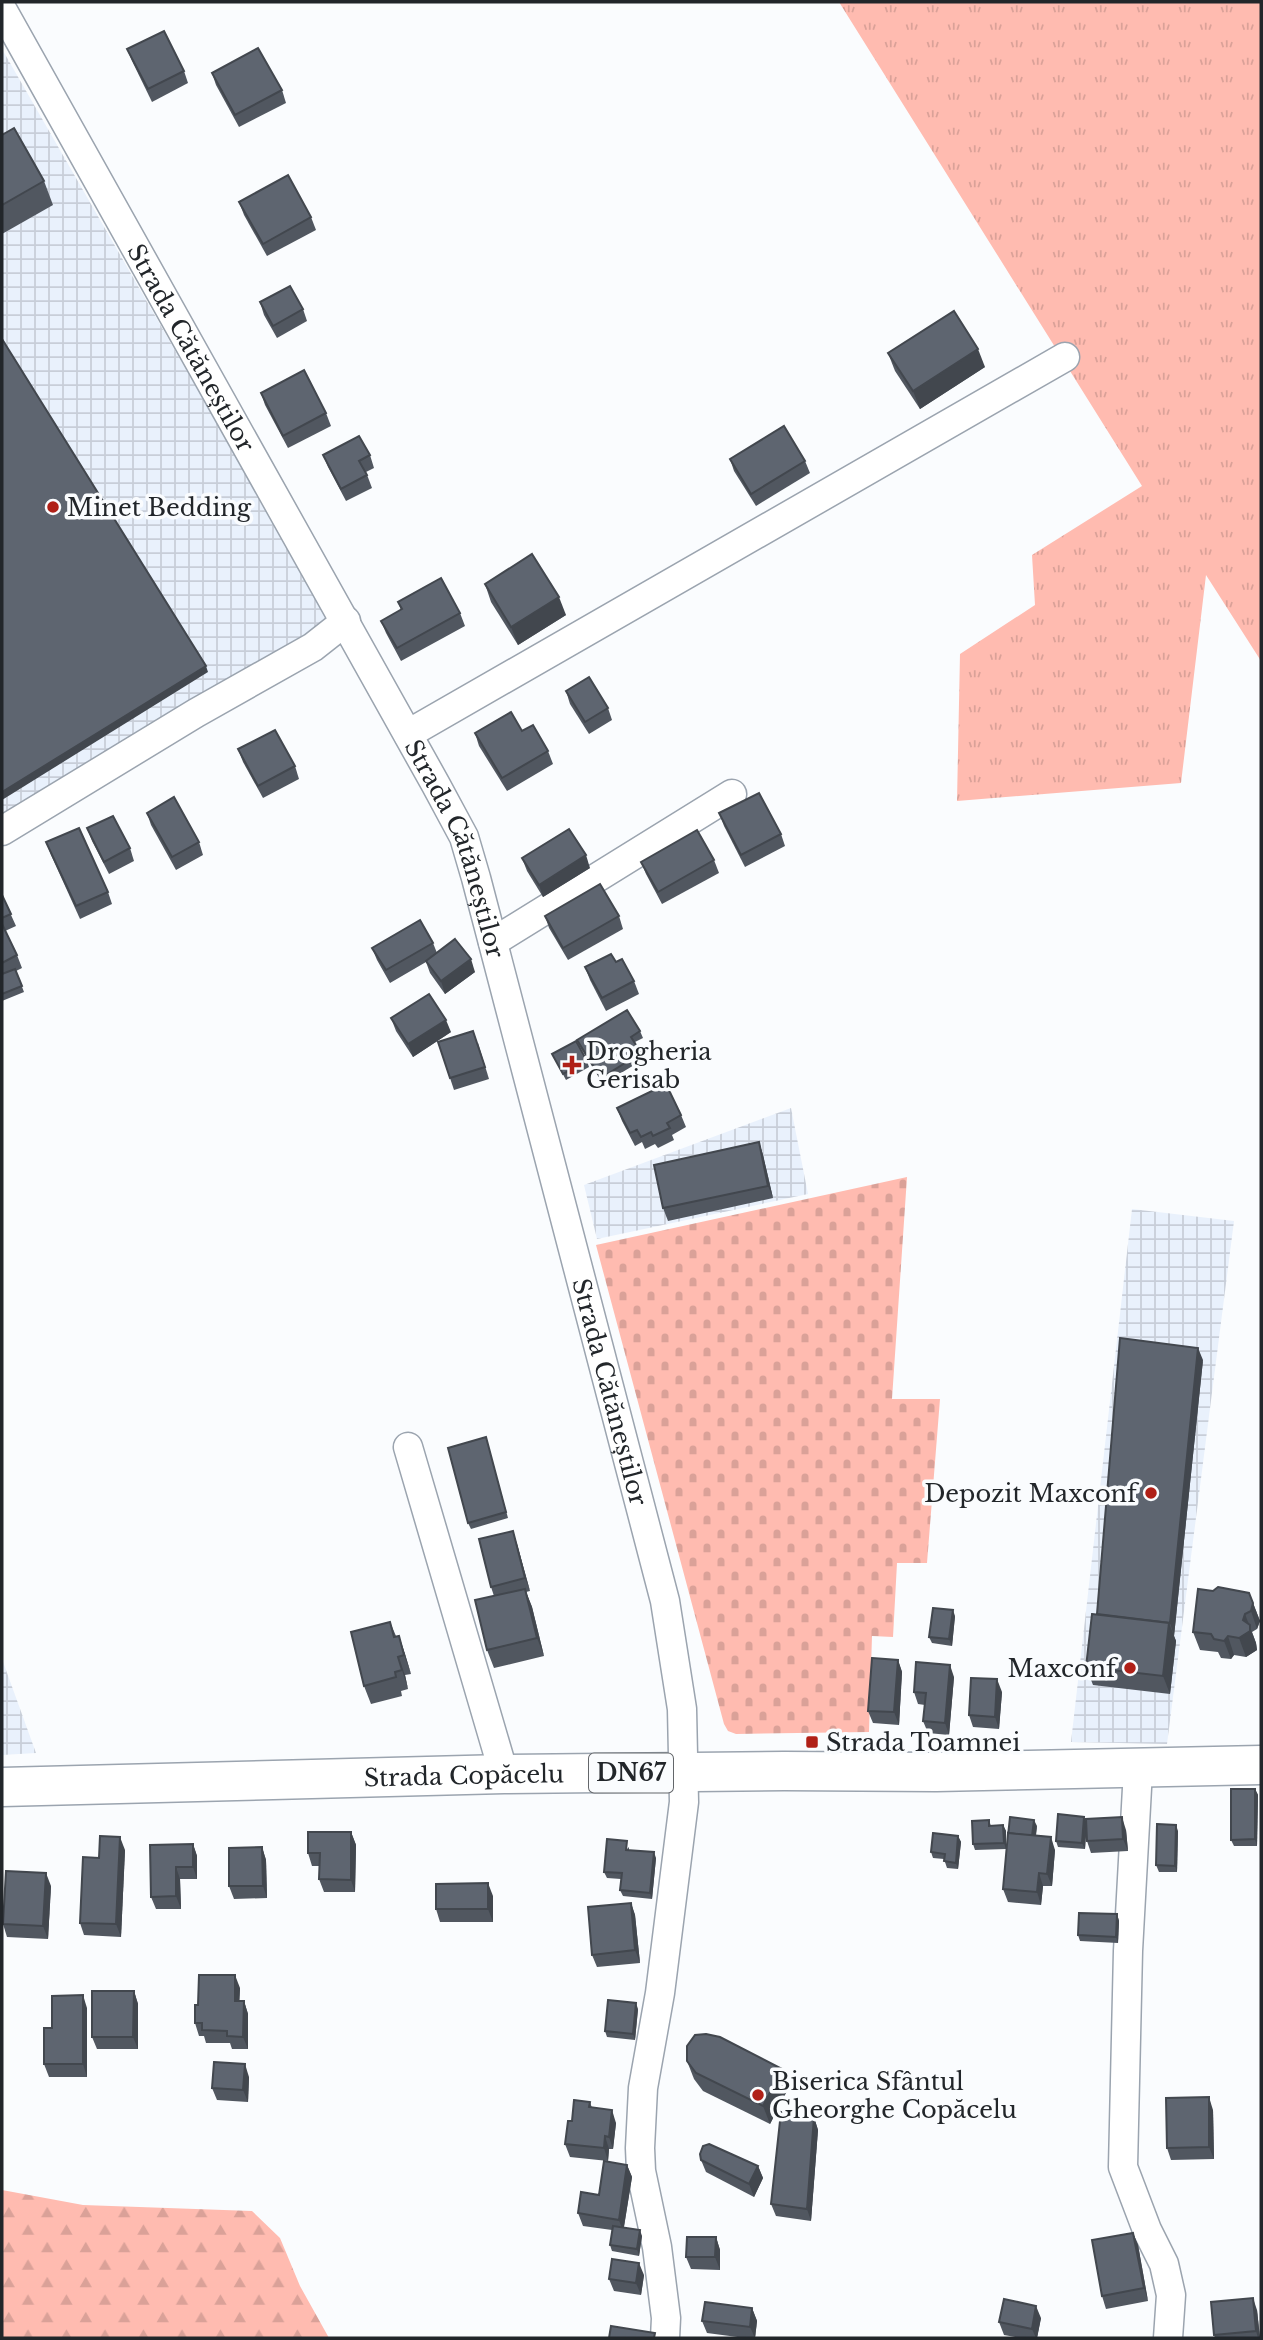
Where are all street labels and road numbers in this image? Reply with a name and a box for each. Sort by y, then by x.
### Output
street label: Strada Cătăneștilor [122,239,261,457]
street label: Strada Cătăneștilor [399,734,511,961]
street label: Strada Cătăneștilor [567,1275,654,1509]
road number: DN67 [589,1754,673,1792]
street label: Strada Copăcelu [363,1759,564,1792]

